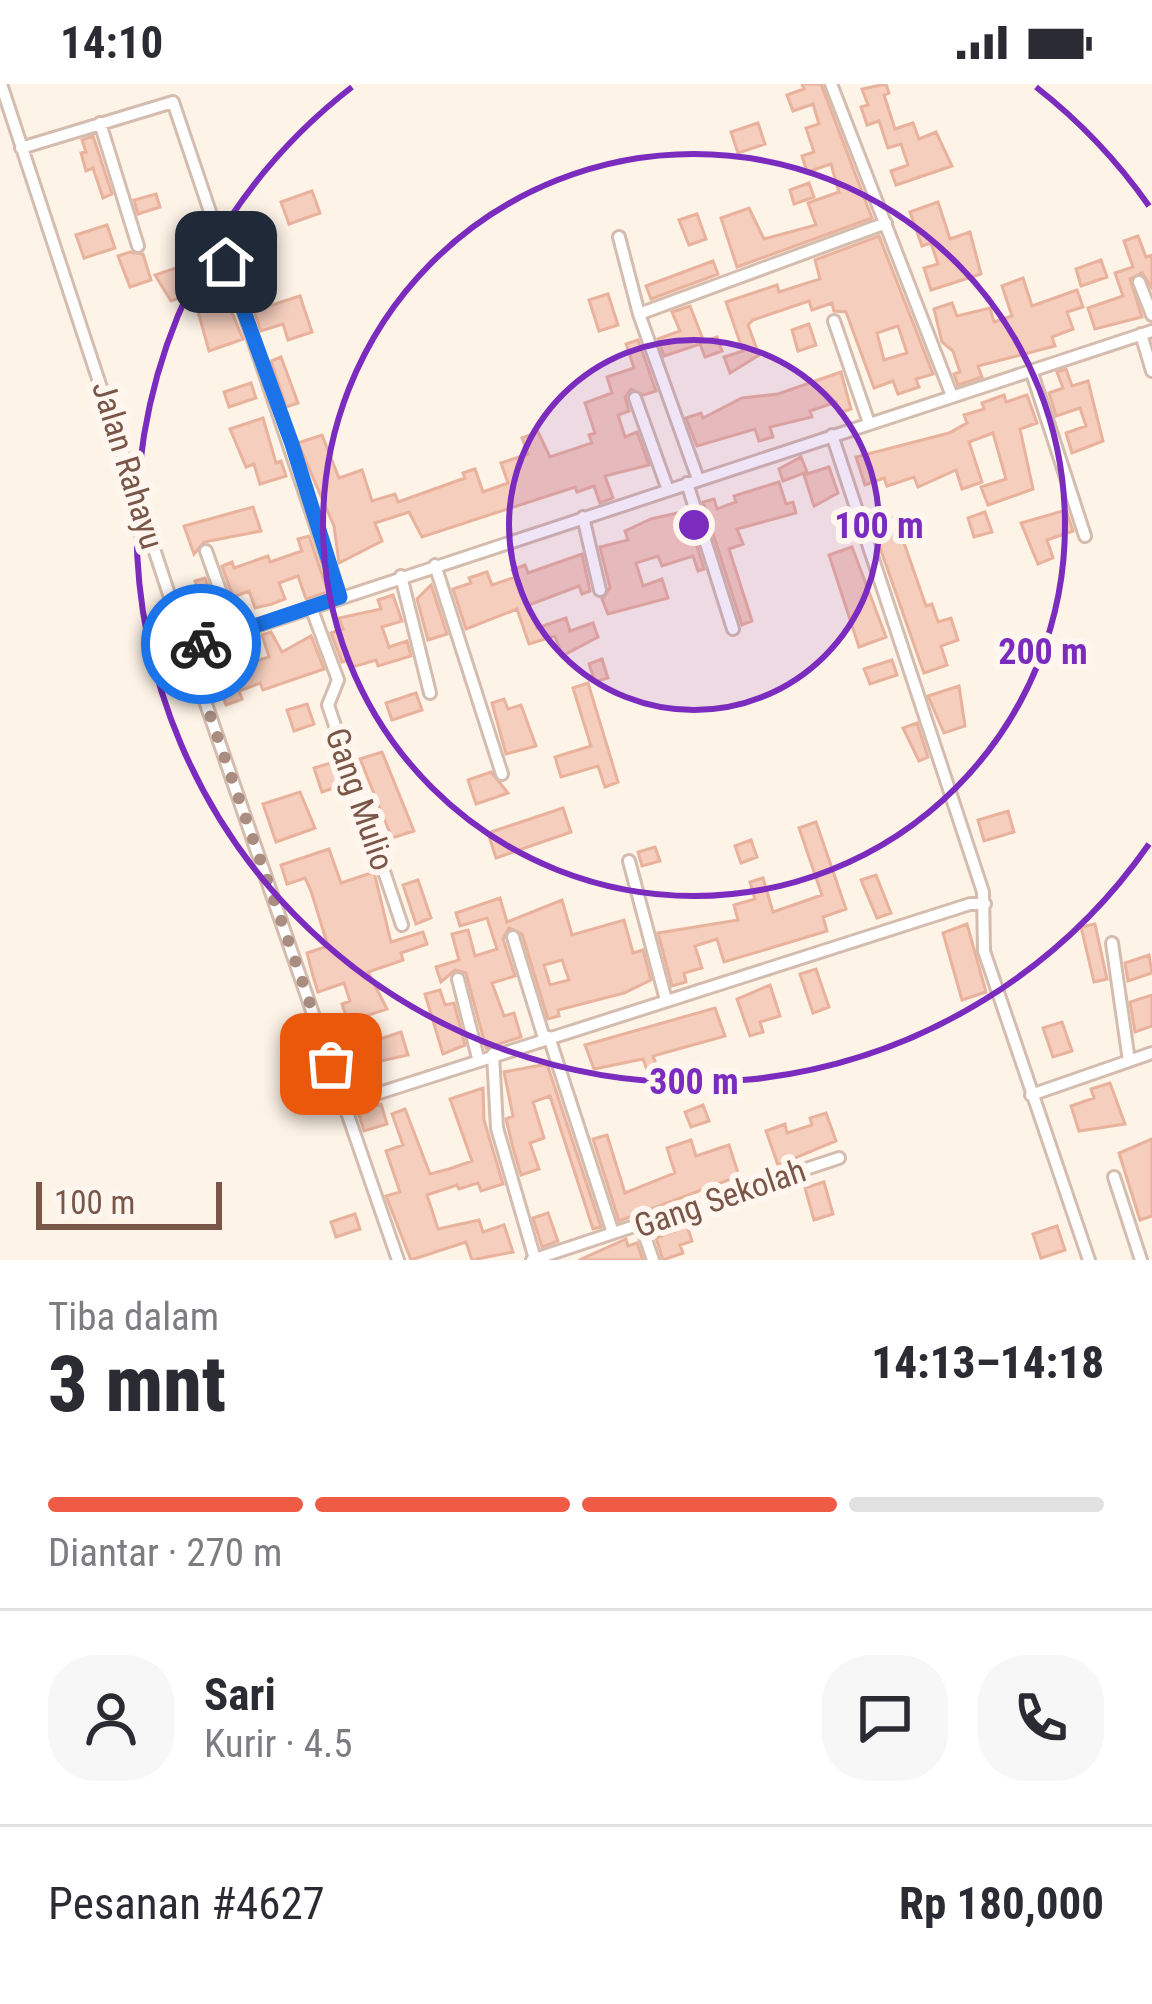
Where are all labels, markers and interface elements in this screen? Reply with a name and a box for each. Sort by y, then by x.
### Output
text: 14:10 [60,16,163,69]
pin [175,211,277,313]
icon: home [193,229,259,295]
street label: Jalan Rahayu [84,376,172,554]
centre of rings [673,504,715,546]
text: 100 m [834,505,924,547]
courier [141,584,261,704]
icon: bike [168,611,234,677]
text: 200 m [998,631,1088,673]
street label: Gang Mulio [318,723,402,875]
pin [280,1013,382,1115]
icon: bag [298,1031,364,1097]
text: 300 m [649,1061,739,1103]
street label: Gang Sekolah [629,1151,811,1245]
scale bar [36,1176,222,1229]
text: 100 m [54,1183,135,1222]
text: Tiba dalam [48,1294,219,1340]
text: 14:13–14:18 [871,1336,1104,1389]
text: 3 mnt [48,1339,226,1430]
text: Diantar · 270 m [48,1530,282,1576]
button: person [48,1655,174,1781]
button: chat [822,1655,948,1781]
button: phone [978,1655,1104,1781]
text: Sari [204,1668,276,1721]
text: Kurir · 4.5 [204,1721,353,1767]
text: Pesanan #4627 [48,1877,325,1930]
text: Rp 180,000 [899,1877,1104,1930]

